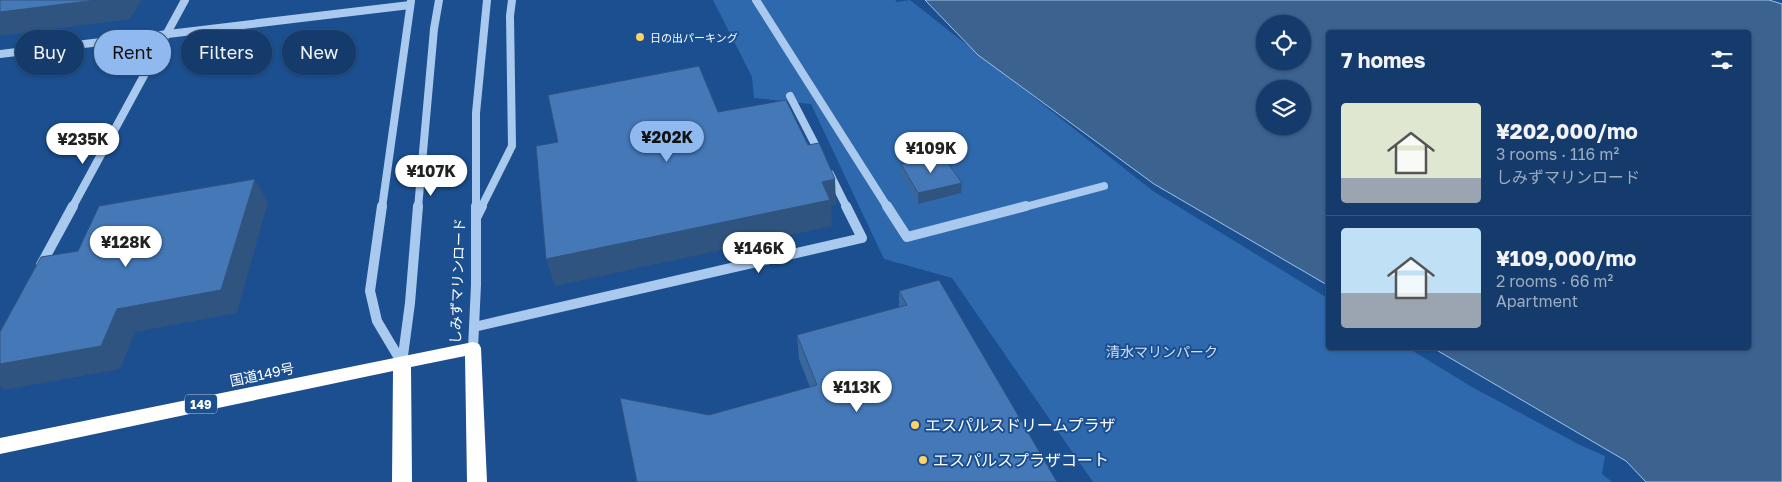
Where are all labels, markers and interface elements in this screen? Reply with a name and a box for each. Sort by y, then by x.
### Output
map controls [1256,15,1311,135]
button: locate [1256,15,1311,70]
chip: Buy [15,30,84,75]
chip: Rent [94,30,171,75]
chip: Filters [181,30,272,75]
chip: New [282,30,356,75]
marker: 日の出パーキング [634,31,646,43]
place label: 日の出パーキング [650,31,738,44]
icon: filters [1708,46,1736,74]
text: 7 homes [1341,47,1426,73]
button: layers [1256,80,1311,135]
text: ¥202,000/mo [1496,118,1638,144]
pin: ¥202K [632,120,702,163]
pin: ¥235K [48,122,118,165]
icon: home [1381,123,1441,183]
text: ¥202K [641,127,693,147]
text: ¥235K [57,129,109,149]
pin: ¥109K [896,132,966,174]
text: ¥109K [906,138,956,158]
text: 3 rooms · 116 m² [1496,144,1619,164]
pin: ¥107K [396,154,466,197]
text: ¥107K [406,161,456,181]
text: しみずマリンロード [1496,167,1640,187]
street label: しみずマリンロード [446,218,468,344]
pin: ¥128K [91,226,161,268]
text: ¥128K [101,232,151,252]
pin: ¥146K [724,232,794,274]
text: ¥146K [734,238,784,258]
text: ¥109,000/mo [1496,245,1636,271]
icon: home [1381,248,1441,308]
text: 2 rooms · 66 m² [1496,271,1613,291]
text: Apartment [1496,291,1578,311]
park label: 清水マリンパーク [1106,343,1218,360]
street label: 国道149号 [228,359,296,389]
pin: ¥113K [822,370,892,413]
text: ¥113K [833,377,881,397]
road number: 149 [185,394,217,414]
place label: エスパルスドリームプラザ [925,415,1116,435]
marker: エスパルスドリームプラザ [909,419,921,431]
place label: エスパルスプラザコート [933,450,1109,470]
marker: エスパルスプラザコート [917,454,929,466]

